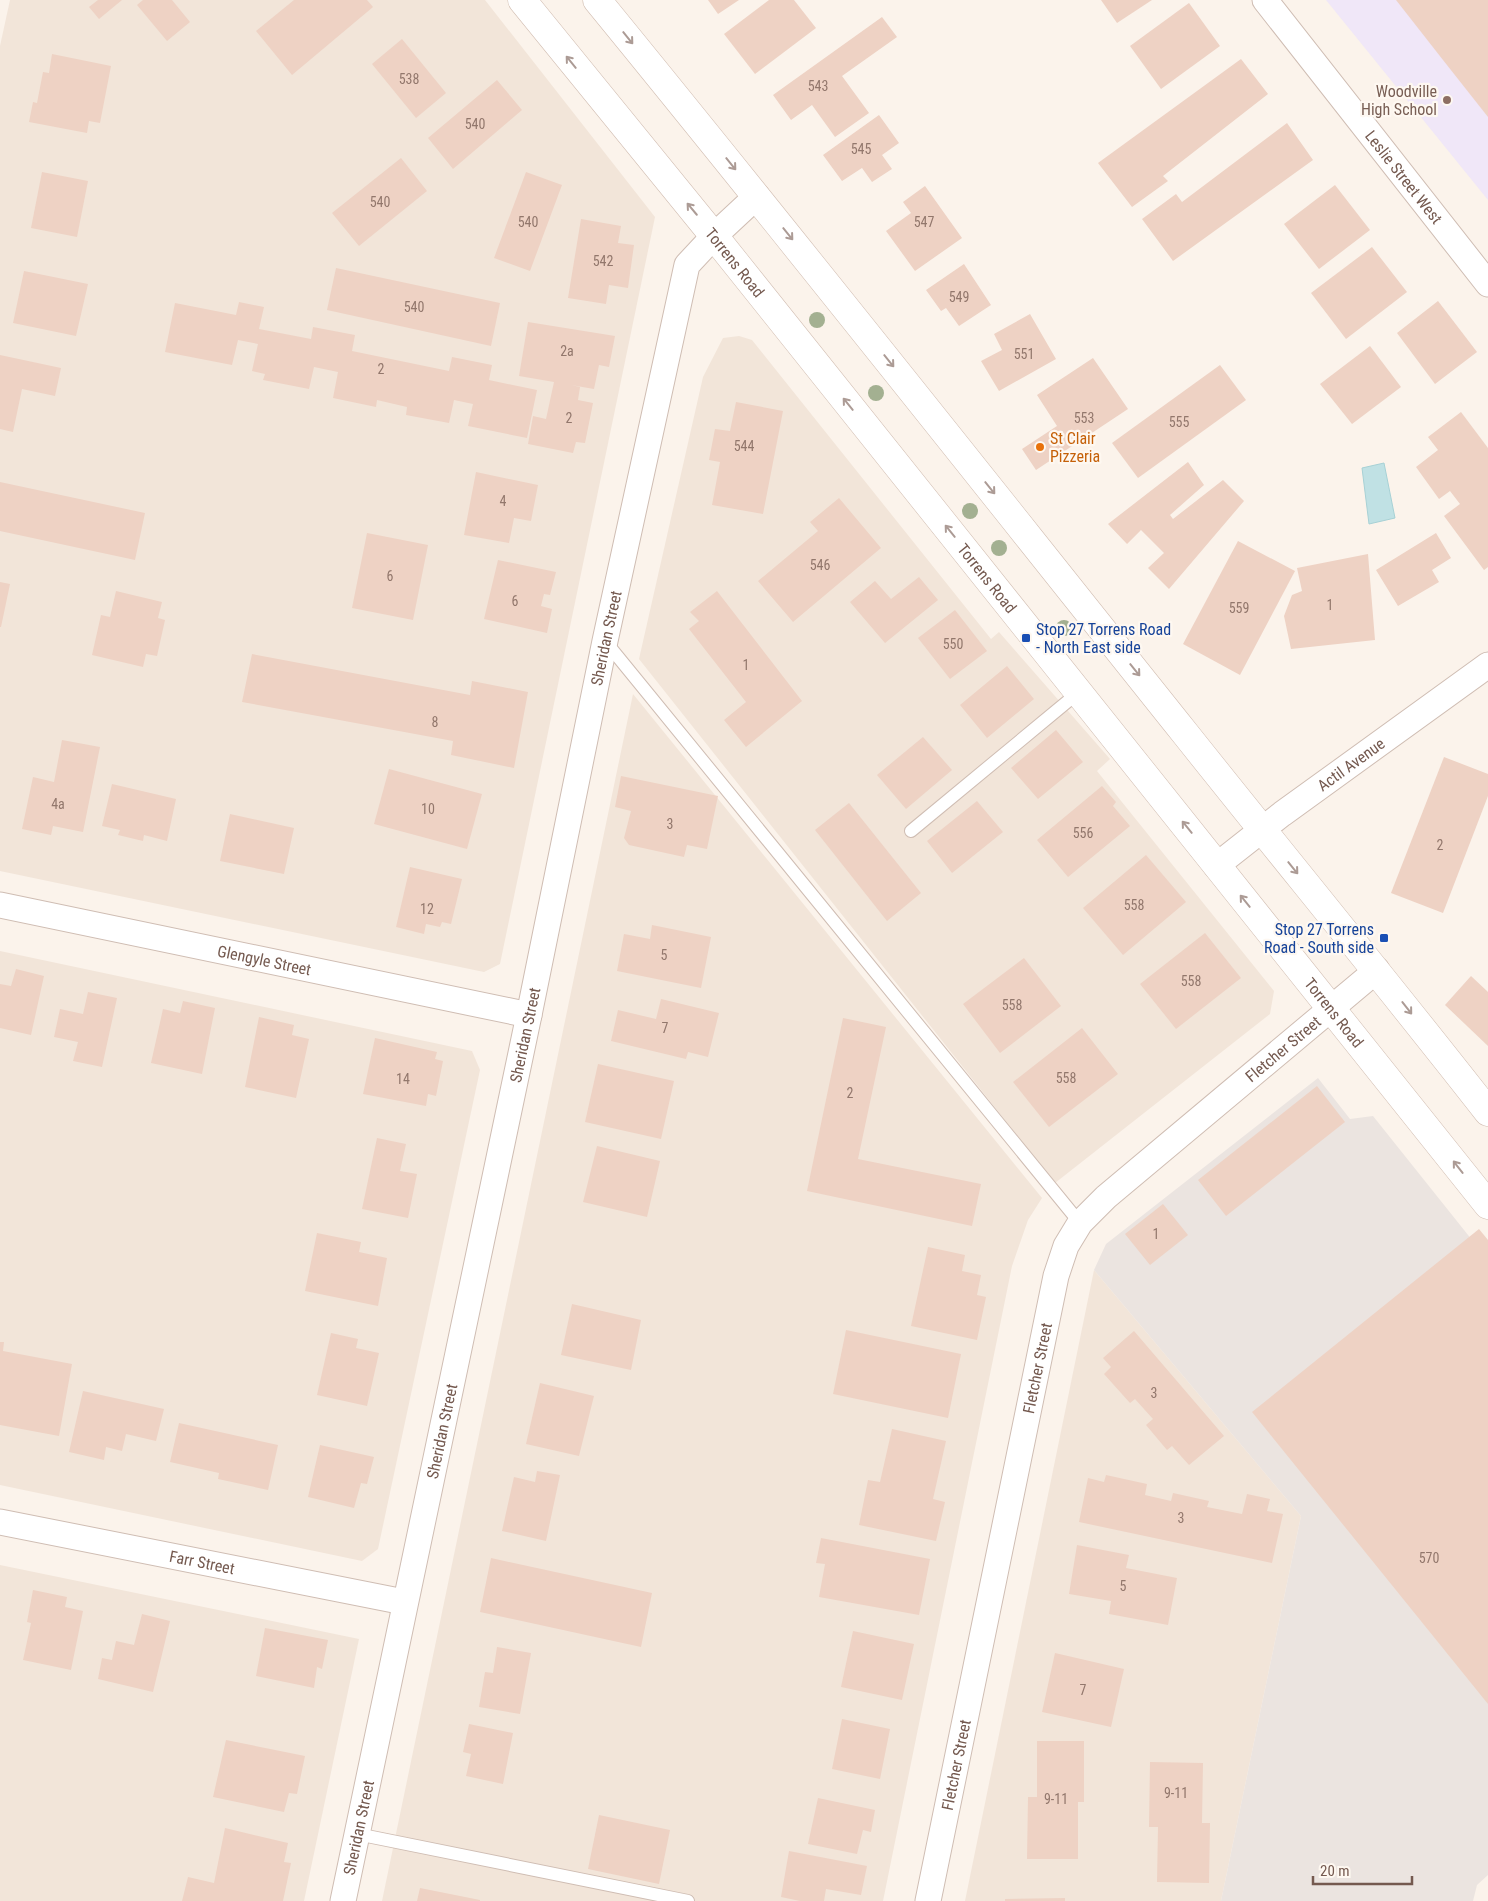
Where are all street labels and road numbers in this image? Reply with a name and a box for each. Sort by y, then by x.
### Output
street label: Leslie Street West [1361,127,1446,228]
street label: Torrens Road [701,224,768,301]
street label: Torrens Road [953,540,1020,617]
street label: Sheridan Street [587,589,626,687]
street label: Actil Avenue [1314,734,1388,795]
street label: Glengyle Street [216,941,313,980]
street label: Torrens Road [1300,974,1367,1051]
street label: Sheridan Street [506,986,544,1084]
street label: Fletcher Street [1242,1012,1325,1086]
street label: Fletcher Street [1019,1321,1056,1415]
street label: Sheridan Street [423,1382,461,1481]
street label: Farr Street [168,1547,236,1578]
street label: Fletcher Street [938,1718,975,1812]
street label: Sheridan Street [340,1778,378,1877]

